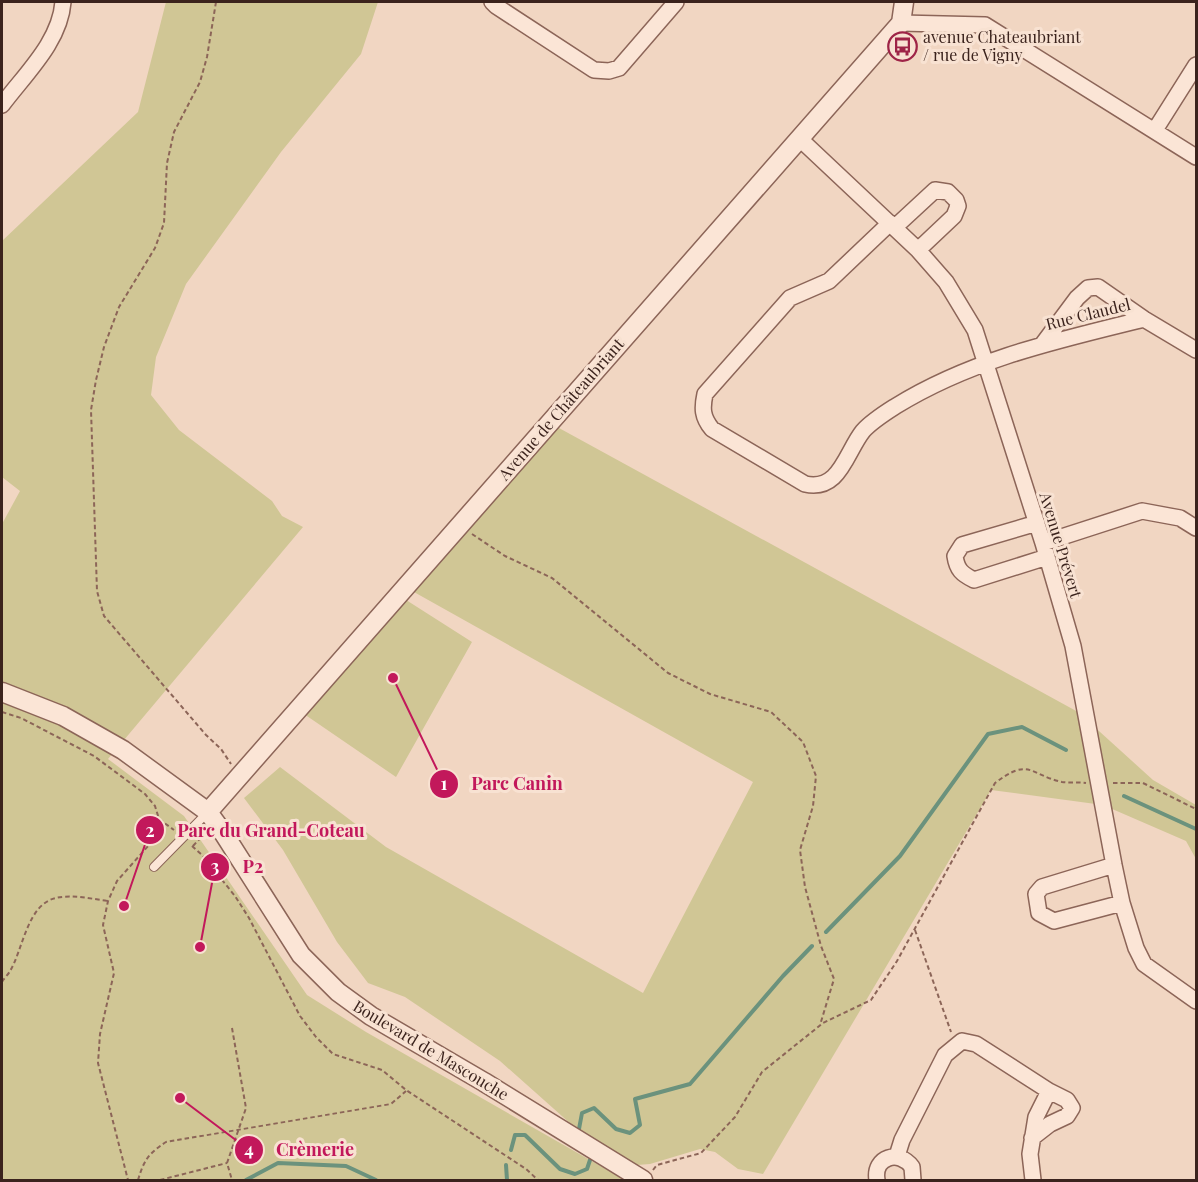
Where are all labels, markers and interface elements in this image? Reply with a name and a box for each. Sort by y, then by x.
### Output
place label: avenue Chateaubriant / rue de Vigny [923,26,1081,65]
bus stop icon: avenue Chateaubriant / rue de Vigny [886,30,918,62]
street label: Rue Claudel [1043,293,1133,334]
street label: Avenue de Châteaubriant [492,333,628,485]
street label: Avenue Prévert [1035,488,1088,601]
callout: Parc Canin [429,766,575,802]
text: 1 [441,771,448,795]
text: Parc Canin [471,771,563,795]
callout: Parc du Grand-Coteau [135,812,376,848]
text: 2 [145,818,155,842]
text: Parc du Grand-Coteau [177,818,365,842]
callout: P2 [200,849,275,885]
text: 3 [211,854,220,878]
text: P2 [243,854,263,878]
street label: Boulevard de Mascouche [350,995,513,1104]
callout: Crèmerie [234,1132,366,1168]
text: 4 [244,1137,254,1161]
text: Crèmerie [276,1137,354,1161]

